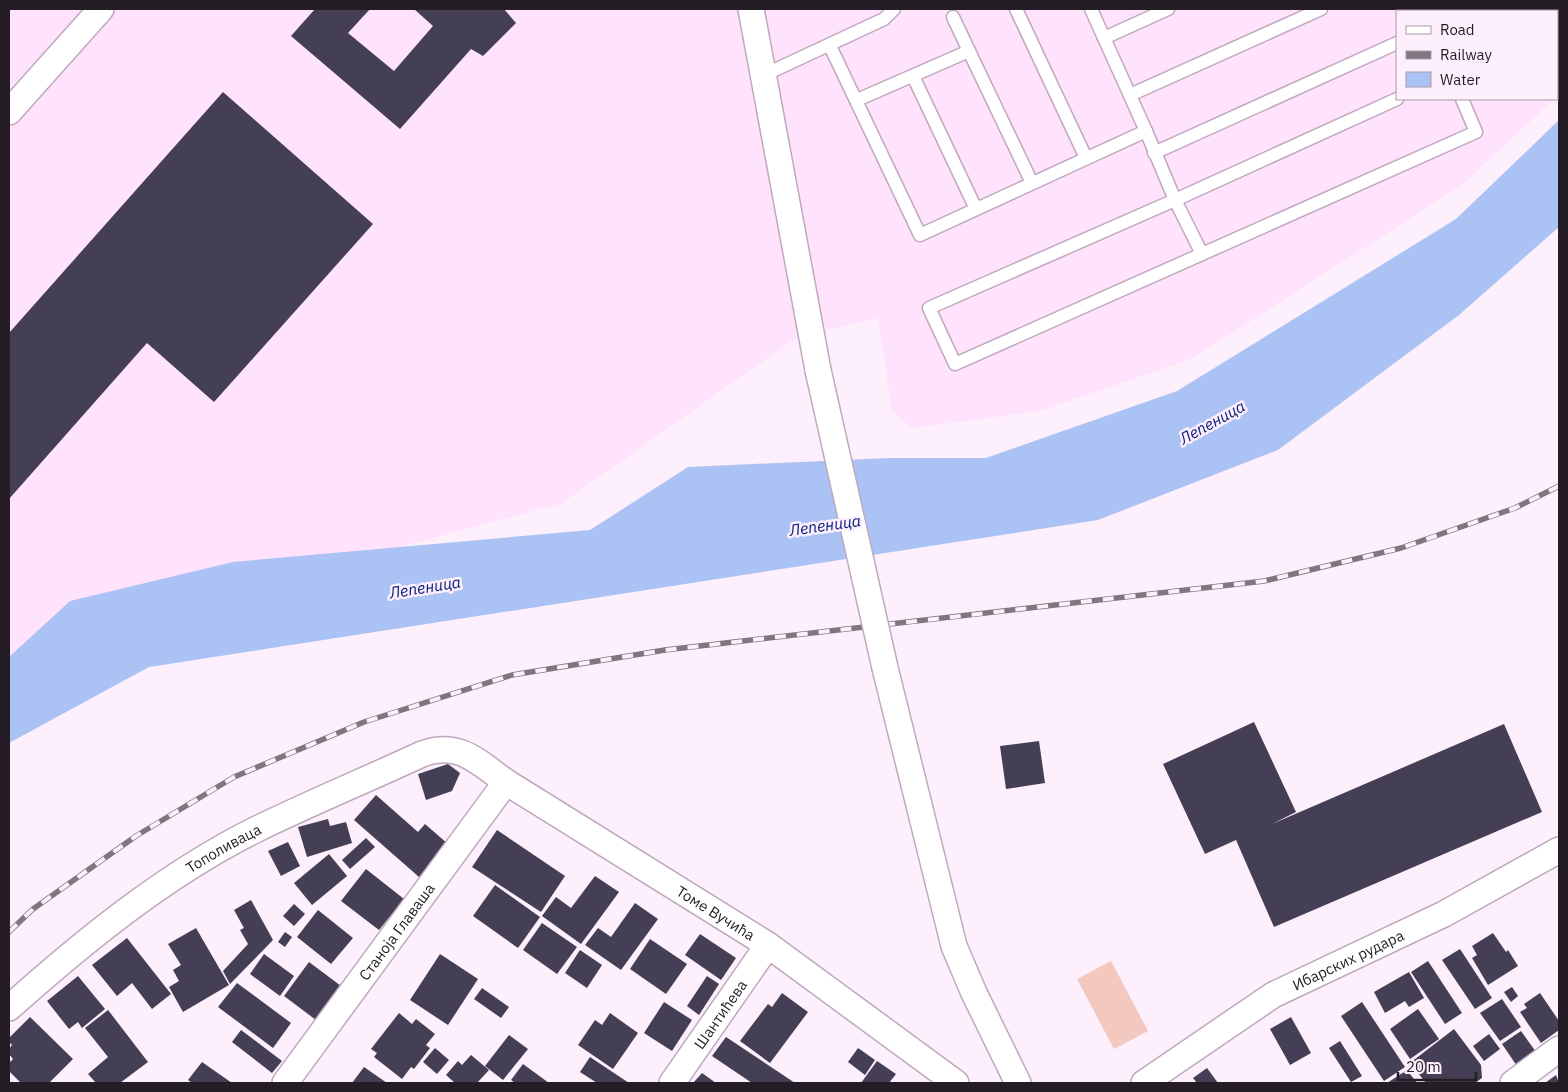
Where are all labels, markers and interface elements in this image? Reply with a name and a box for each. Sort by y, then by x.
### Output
legend [1396,10,1558,100]
text: Road [1440,20,1475,39]
text: Railway [1440,45,1493,64]
text: Water [1440,70,1481,89]
water label: Лепеница [1175,396,1248,449]
water label: Лепеница [787,510,862,540]
water label: Лепеница [387,571,462,603]
street label: Тополиваца [182,819,264,877]
street label: Станоја Главаша [354,879,438,984]
street label: Томе Вучића [673,881,759,944]
street label: Ибарских рудара [1289,925,1407,994]
street label: Шантићева [689,976,751,1052]
scale bar [1398,1050,1476,1082]
text: 20 m [1406,1057,1441,1076]

